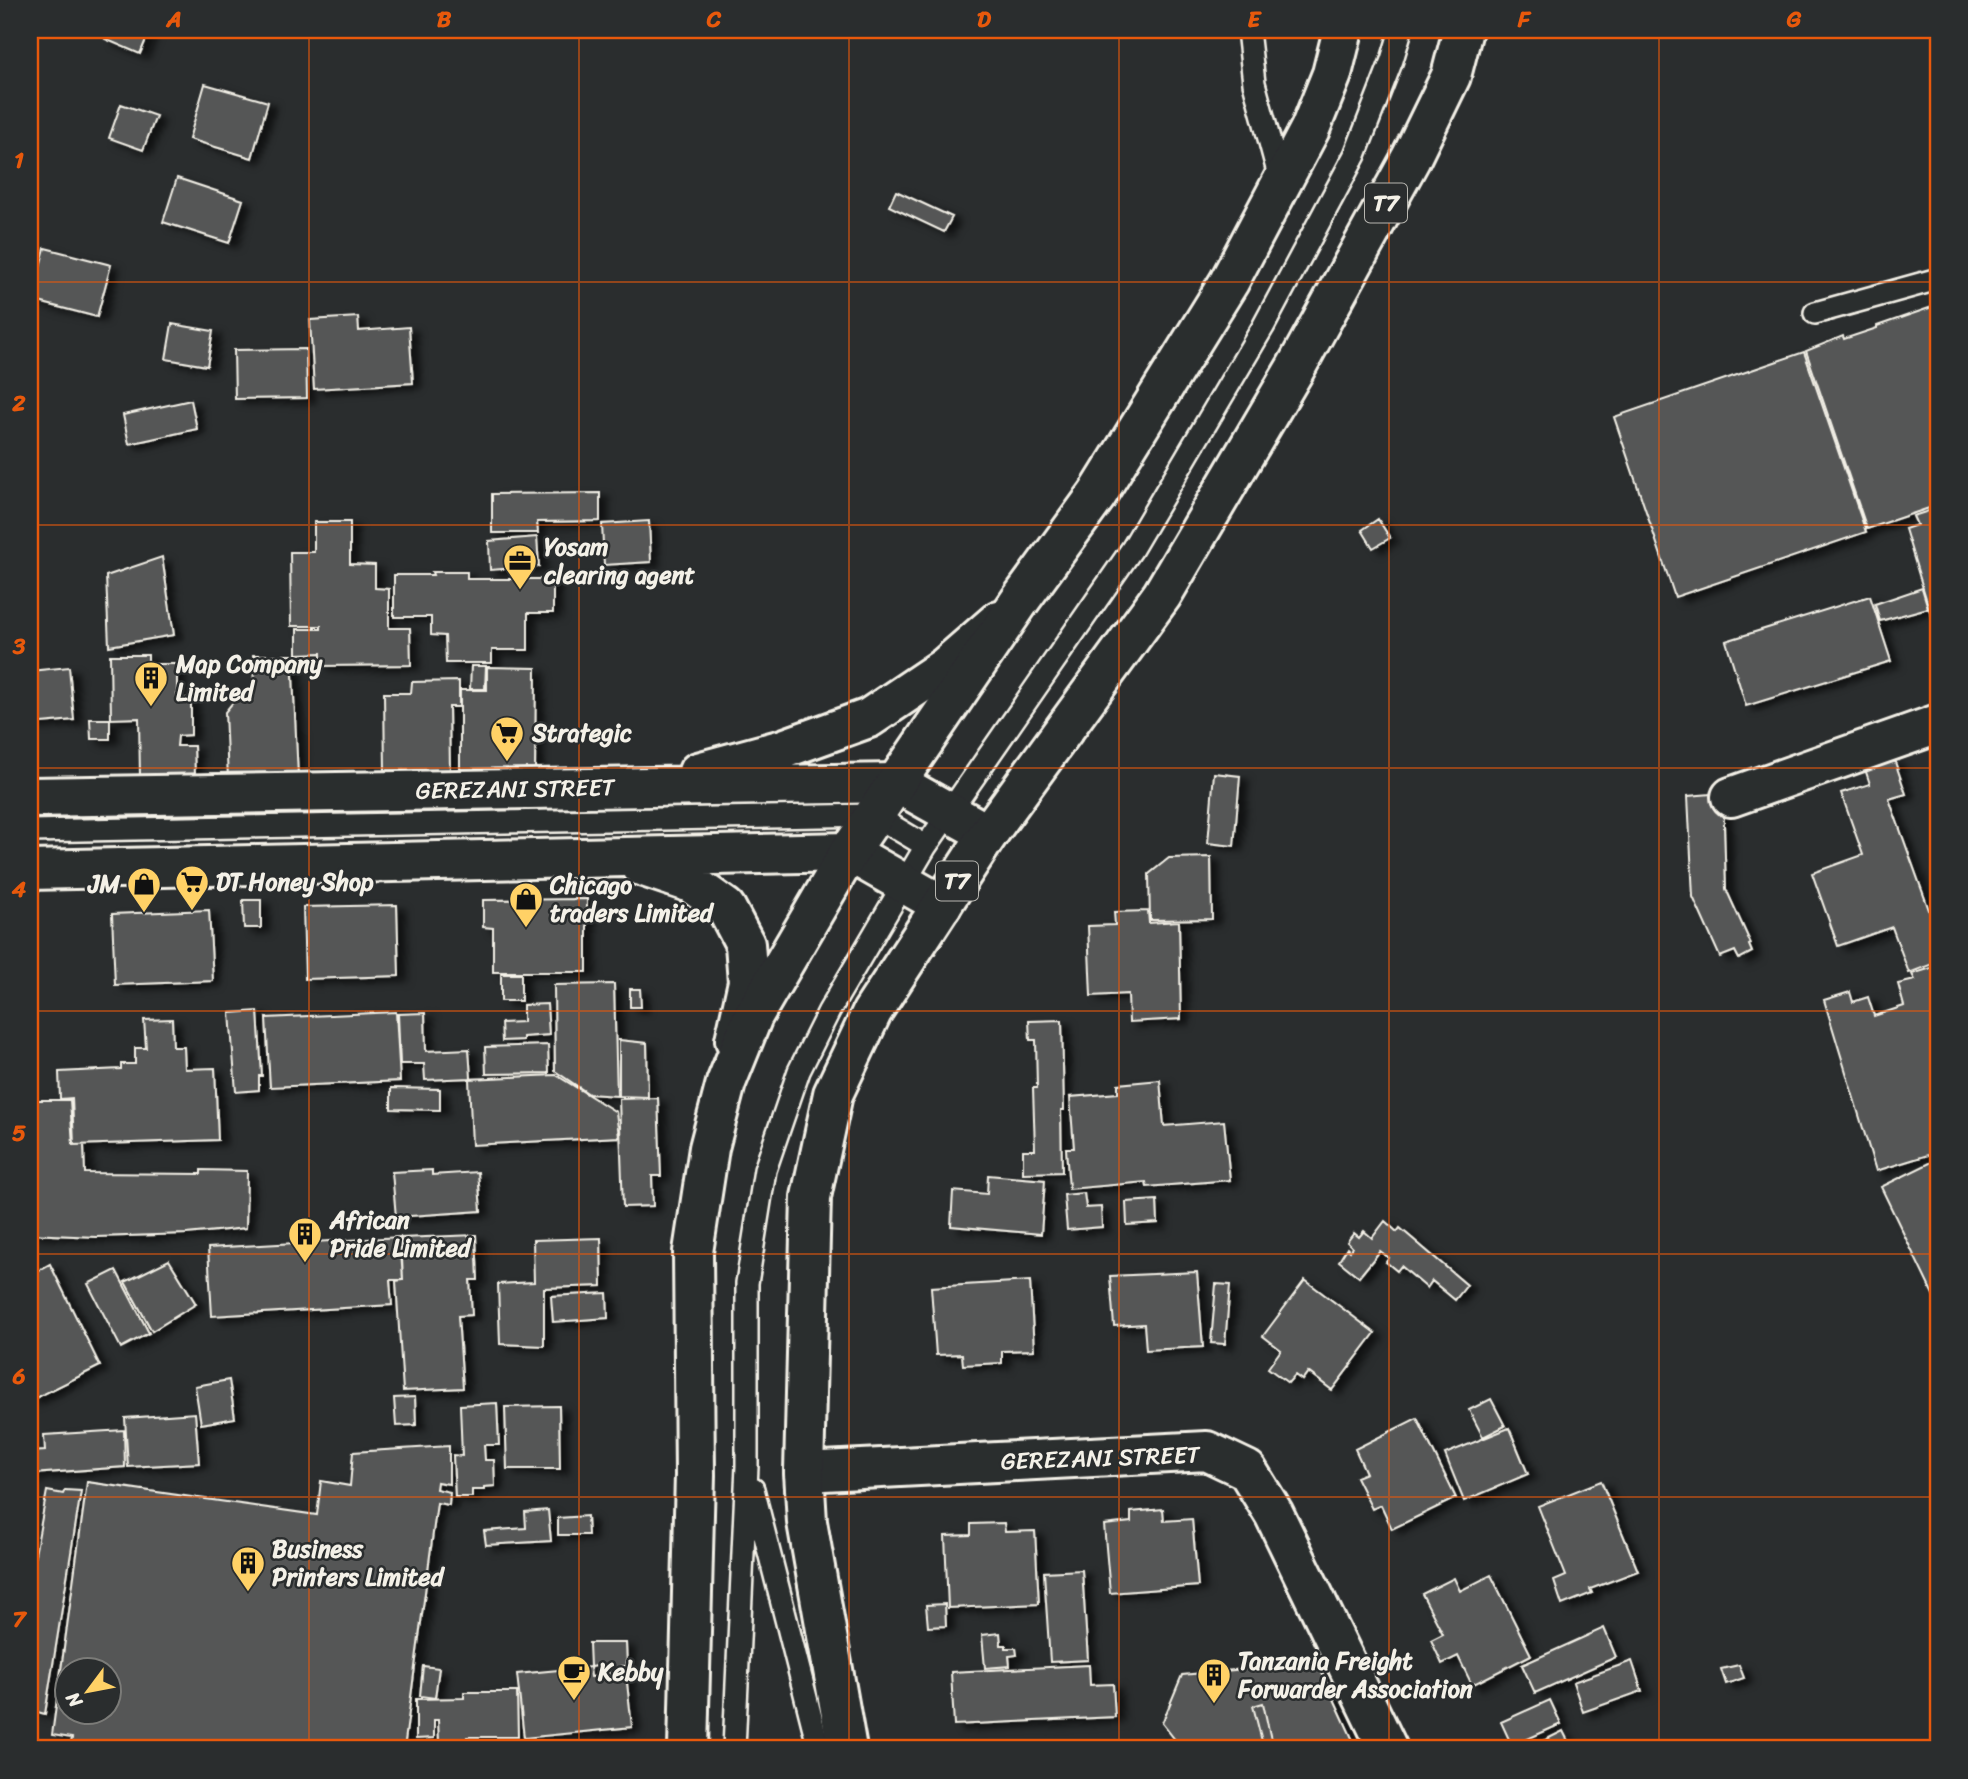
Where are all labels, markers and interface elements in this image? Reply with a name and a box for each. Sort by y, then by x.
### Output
text: A [165,0,182,40]
text: B [437,0,452,40]
text: C [706,0,722,40]
text: D [977,0,992,40]
text: E [1248,0,1263,40]
text: F [1517,0,1532,40]
text: G [1786,0,1802,40]
text: 1 [14,140,24,181]
road number: T7 [1365,184,1407,222]
text: 2 [11,383,26,424]
place label: Yosam clearing agent [543,526,695,596]
office icon: Yosam clearing agent [501,542,539,591]
text: 3 [12,626,26,667]
place label: Map Company Limited [175,643,323,713]
building icon: Map Company Limited [132,659,170,708]
place label: Strategic [531,712,632,754]
supermarket icon: Strategic [488,714,526,763]
street label: GEREZANI STREET [415,766,616,812]
place label: DT Honey Shop [216,861,374,903]
road number: T7 [936,862,978,900]
place label: JM [86,863,120,905]
supermarket icon: DT Honey Shop [173,863,211,912]
place label: Chicago traders Limited [549,864,715,934]
shop icon: JM [125,865,163,914]
text: 4 [11,869,27,910]
shop icon: Chicago traders Limited [507,880,545,929]
text: 5 [12,1113,26,1154]
place label: African Pride Limited [329,1199,473,1269]
building icon: African Pride Limited [286,1215,324,1264]
text: 6 [11,1356,26,1397]
street label: GEREZANI STREET [1000,1433,1201,1482]
place label: Business Printers Limited [272,1528,446,1598]
building icon: Business Printers Limited [229,1544,267,1593]
text: 7 [12,1599,27,1640]
place label: Tanzania Freight Forwarder Association [1237,1640,1473,1710]
place label: Kebby [597,1651,664,1693]
cafe icon: Kebby [555,1653,593,1702]
north arrow [52,1656,122,1726]
building icon: Tanzania Freight Forwarder Association [1195,1656,1233,1705]
text: N [56,1685,92,1715]

